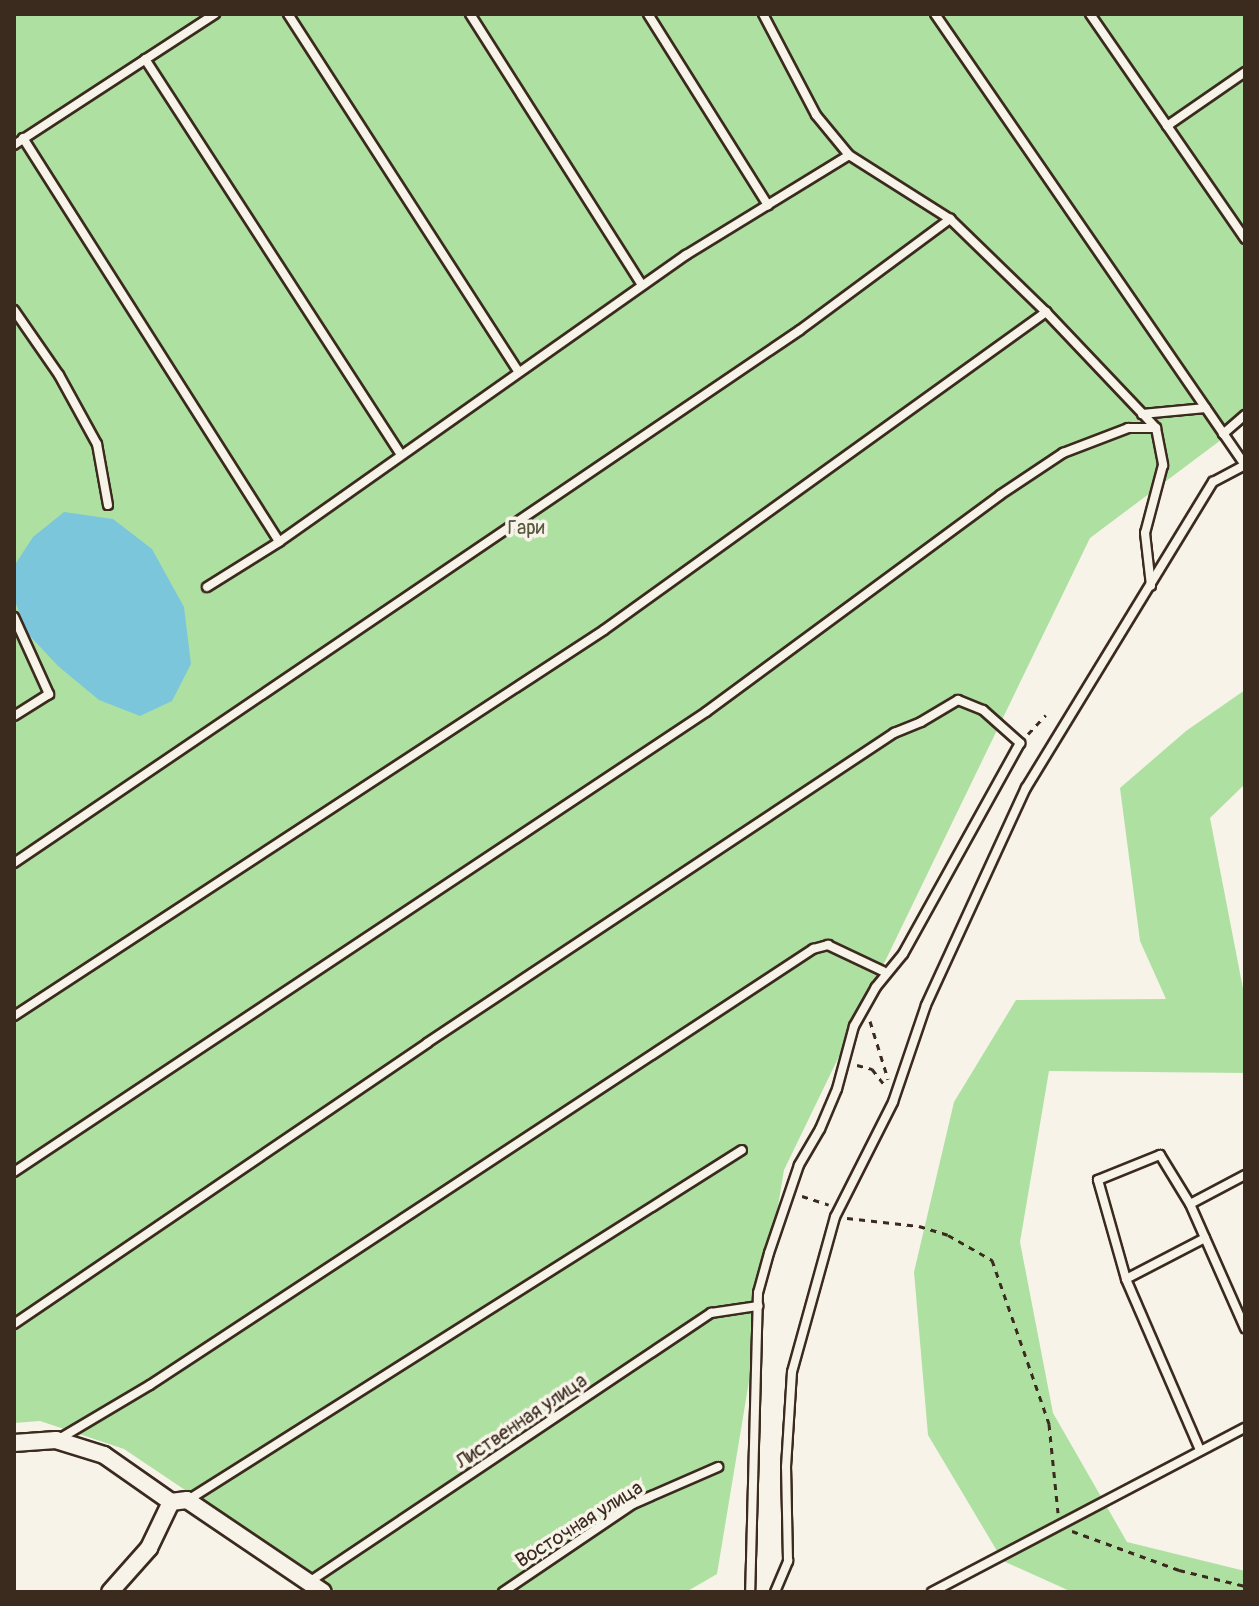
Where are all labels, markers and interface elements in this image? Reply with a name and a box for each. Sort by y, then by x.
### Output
park label: Гари [507,515,545,539]
street label: Лиственная улица [451,1368,591,1474]
street label: Восточная улица [511,1475,647,1573]

